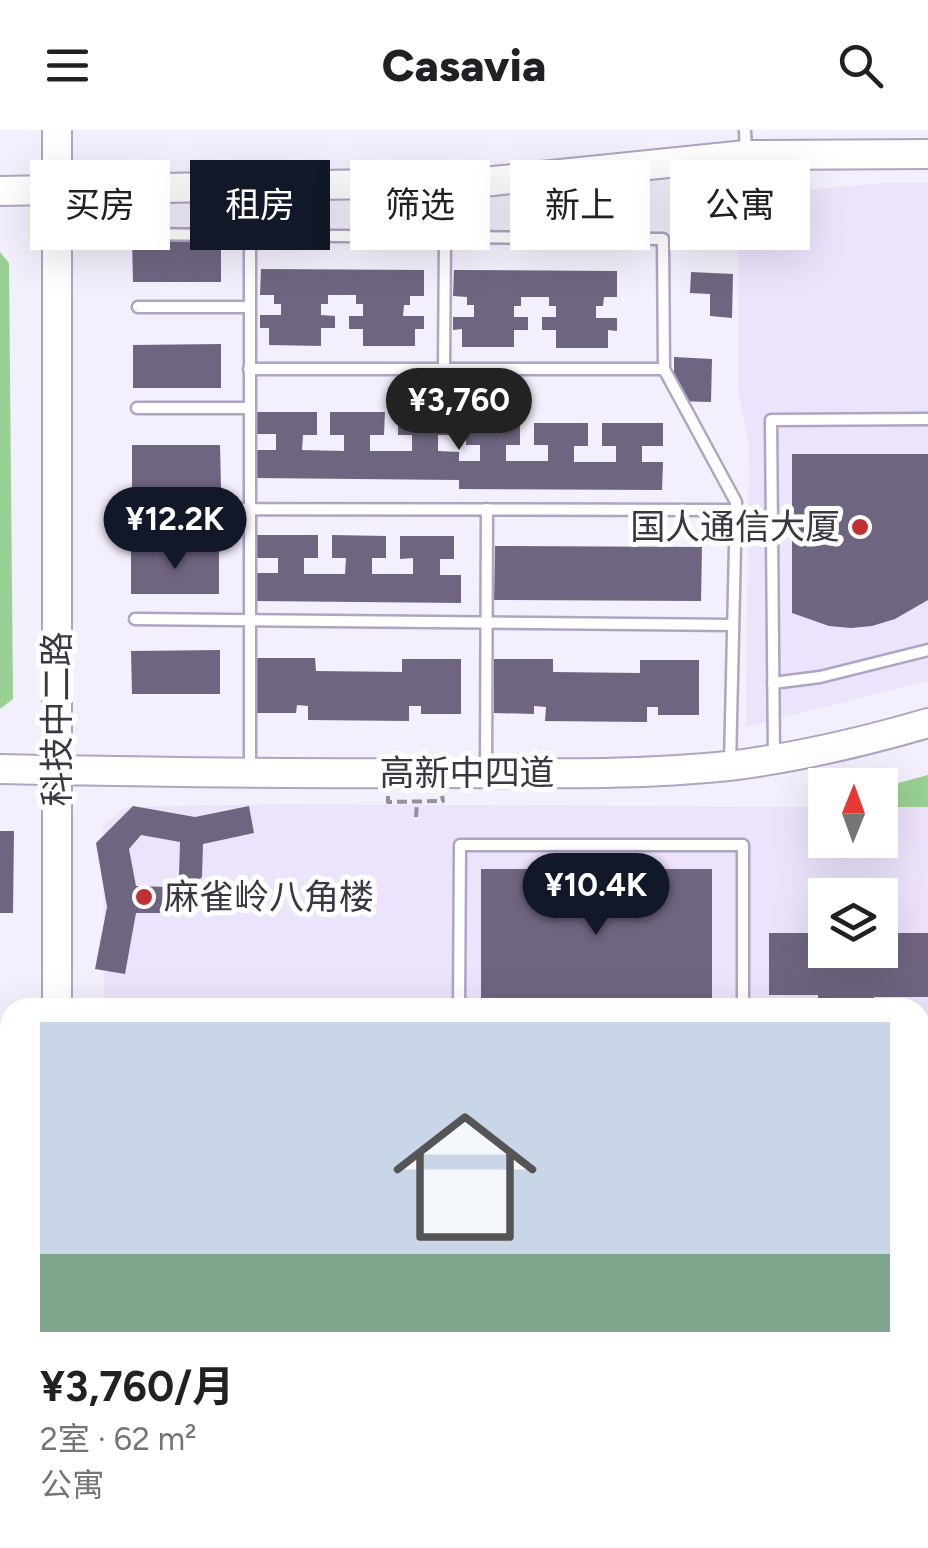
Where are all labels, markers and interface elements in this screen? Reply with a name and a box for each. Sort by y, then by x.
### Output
icon: menu [40,38,95,93]
text: Casavia [382,38,546,92]
icon: search [833,38,888,93]
chip: 买房 [30,160,170,250]
chip: 租房 [190,160,330,250]
chip: 筛选 [350,160,490,250]
chip: 新上 [510,160,650,250]
chip: 公寓 [670,160,810,250]
pin: ¥3,760 [378,368,540,453]
text: ¥3,760 [408,381,510,419]
pin: ¥12.2K [94,487,256,572]
text: ¥12.2K [126,500,224,538]
place label: 国人通信大厦 [630,506,840,548]
marker: 国人通信大厦 [849,516,871,538]
street label: 科技中二路 [36,631,78,807]
street label: 高新中四道 [379,752,555,794]
north arrow [808,768,898,858]
map controls [808,768,898,968]
pin: ¥10.4K [515,853,677,938]
text: ¥10.4K [545,866,647,904]
place label: 麻雀岭八角楼 [164,876,374,918]
button: layers [808,878,898,968]
marker: 麻雀岭八角楼 [133,886,155,908]
icon: home [375,1087,555,1267]
text: ¥3,760/月 [40,1361,234,1412]
text: 2室 · 62 m² [40,1420,197,1458]
text: 公寓 [40,1466,104,1504]

